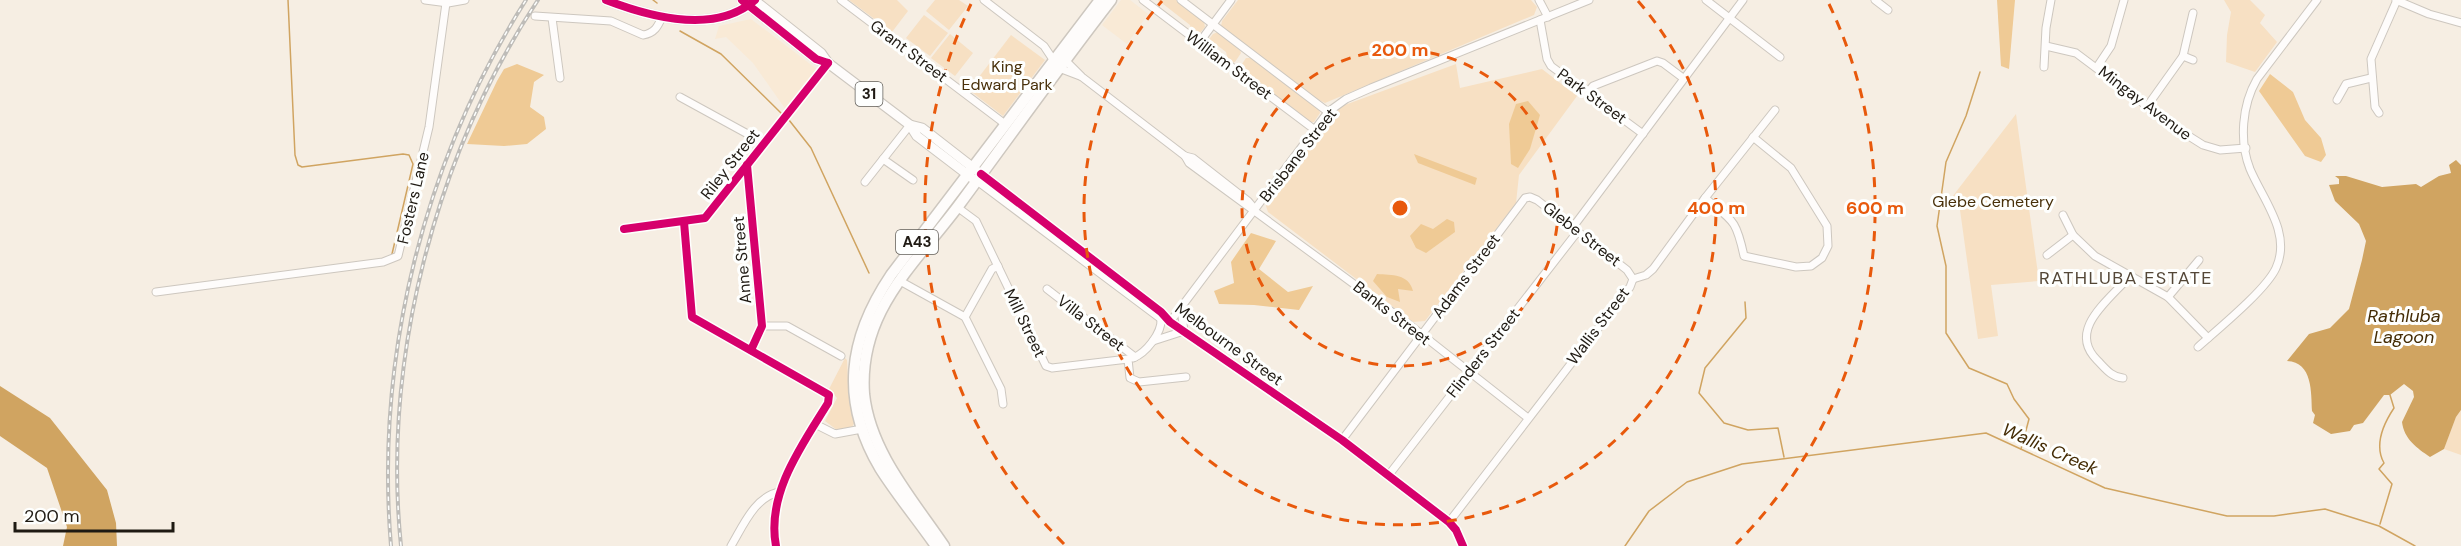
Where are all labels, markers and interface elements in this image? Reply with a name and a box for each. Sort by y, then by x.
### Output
street label: Grant Street [866,15,952,87]
street label: William Street [1182,26,1276,104]
text: 200 m [1372,38,1428,62]
park label: King Edward Park [961,56,1053,95]
street label: Mingay Avenue [2094,61,2196,145]
street label: Park Street [1553,64,1631,128]
road number: 31 [856,82,882,106]
street label: Brisbane Street [1255,104,1341,206]
street label: Riley Street [696,124,764,204]
street label: Fosters Lane [392,150,434,246]
park label: Glebe Cemetery [1932,191,2054,212]
text: 400 m [1687,196,1745,220]
text: 600 m [1846,196,1904,220]
street label: Glebe Street [1539,197,1625,271]
centre of rings [1390,198,1410,218]
street label: Anne Street [728,215,756,305]
street label: Adams Street [1427,229,1505,323]
road number: A43 [896,230,938,254]
district label: RATHLUBA ESTATE [2039,266,2213,290]
street label: Banks Street [1349,276,1435,350]
street label: Wallis Street [1562,283,1634,369]
street label: Mill Street [999,285,1051,361]
street label: Villa Street [1053,290,1129,356]
street label: Melbourne Street [1171,298,1287,390]
street label: Flinders Street [1442,304,1524,402]
water label: Rathluba Lagoon [2367,304,2441,349]
water label: Wallis Creek [1998,417,2102,481]
scale bar [15,495,172,533]
text: 200 m [24,504,80,528]

